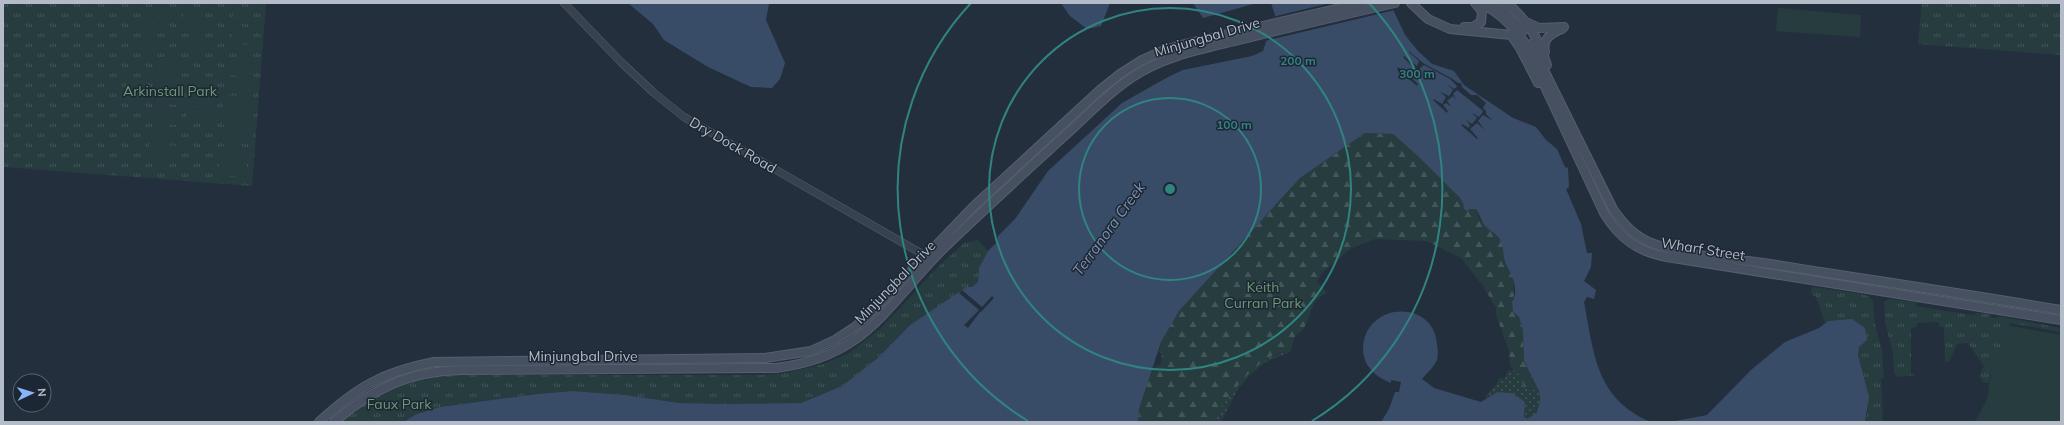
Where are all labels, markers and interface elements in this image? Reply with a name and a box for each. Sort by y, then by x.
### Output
street label: Minjungbal Drive [1152,13,1262,61]
text: 200 m [1280,53,1316,68]
text: 300 m [1399,66,1435,81]
park label: Arkinstall Park [123,82,218,100]
street label: Dry Dock Road [686,113,780,177]
text: 100 m [1216,117,1252,132]
water label: Terranora Creek [1068,177,1150,279]
centre of rings [1163,182,1177,196]
street label: Wharf Street [1660,233,1746,265]
street label: Minjungbal Drive [851,236,939,328]
park label: Keith Curran Park [1224,278,1302,312]
street label: Minjungbal Drive [528,347,638,365]
north arrow [12,373,52,413]
text: N [35,388,49,397]
park label: Faux Park [367,395,432,413]

